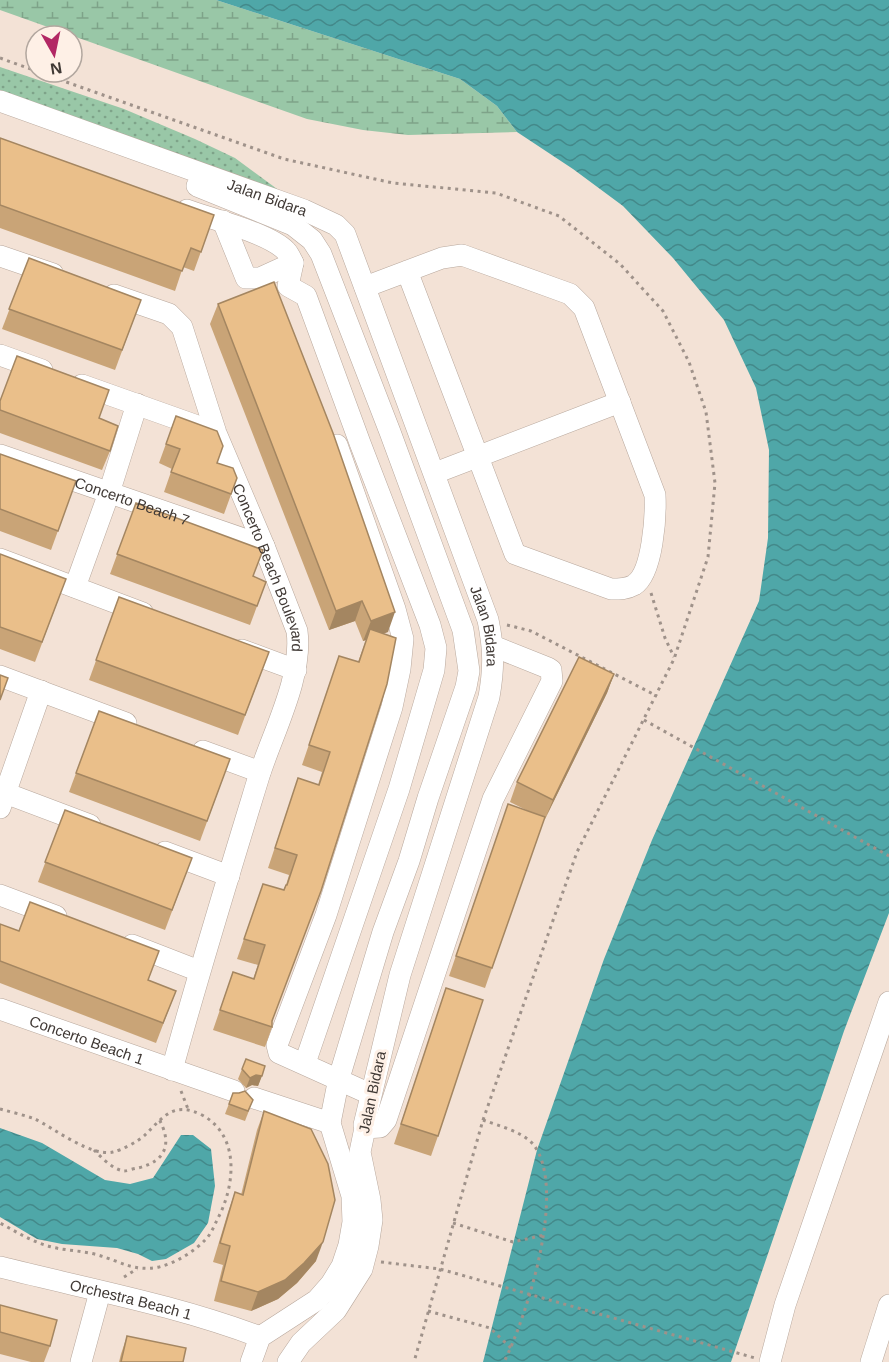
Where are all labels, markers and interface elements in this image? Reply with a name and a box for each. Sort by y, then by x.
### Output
north arrow [24,24,84,84]
text: N [49,59,63,78]
street label: Jalan Bidara [225,175,310,219]
street label: Concerto Beach 7 [73,473,192,528]
street label: Concerto Beach Boulevard [230,481,306,652]
street label: Jalan Bidara [467,583,501,667]
street label: Concerto Beach 1 [27,1012,146,1067]
street label: Jalan Bidara [355,1049,389,1135]
street label: Orchestra Beach 1 [69,1276,194,1323]

